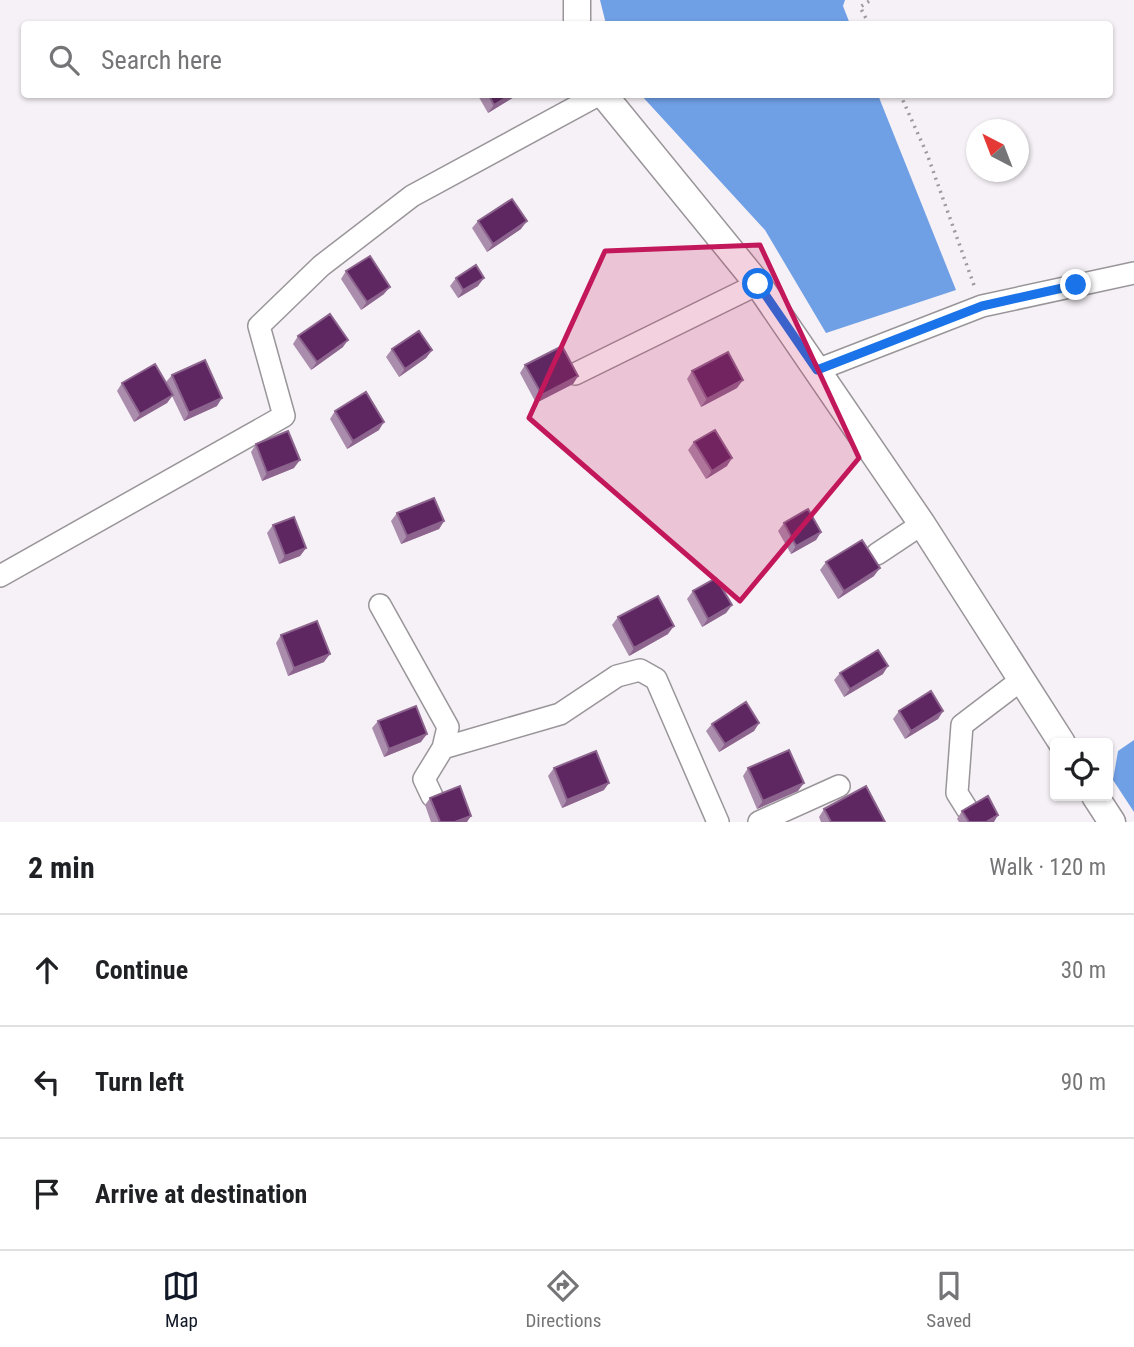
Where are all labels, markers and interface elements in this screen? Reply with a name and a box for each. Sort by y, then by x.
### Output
search box [21,21,1113,98]
icon: search [45,41,83,79]
text: Search here [101,45,222,75]
north arrow [966,119,1029,182]
route start [742,268,773,299]
route end [1060,269,1091,300]
map controls [1050,738,1113,801]
button: locate [1050,738,1113,801]
text: 2 min [28,850,95,885]
text: Walk · 120 m [989,854,1106,881]
icon: ahead [28,951,66,989]
text: Continue [95,955,188,985]
text: 30 m [1061,957,1106,984]
icon: left [28,1063,66,1101]
text: Turn left [95,1067,184,1097]
text: 90 m [1061,1069,1106,1096]
icon: arrive [28,1175,66,1213]
text: Arrive at destination [95,1179,307,1209]
tab: Map [162,1267,200,1332]
tab: Directions [525,1267,601,1332]
tab: Saved [926,1267,972,1332]

